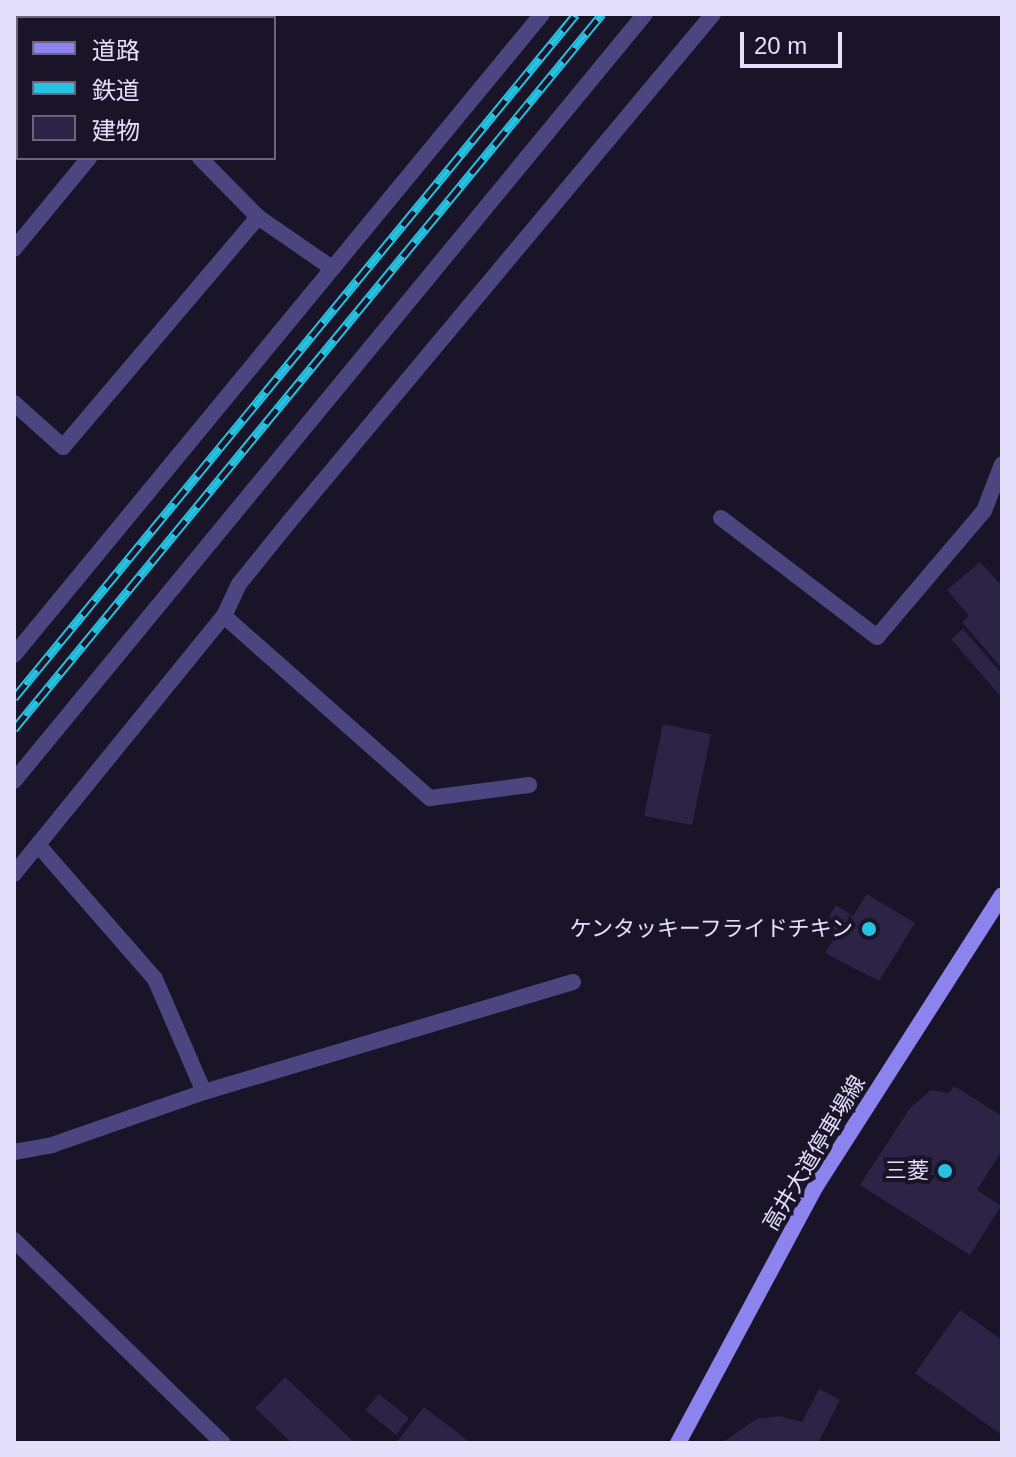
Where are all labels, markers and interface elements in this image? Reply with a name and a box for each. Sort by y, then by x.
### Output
legend [16,16,276,160]
scale bar [744,16,846,66]
text: 20 m [754,32,807,59]
text: 道路 [92,37,140,64]
text: 鉄道 [92,77,140,104]
text: 建物 [92,117,140,144]
place label: ケンタッキーフライドチキン [567,916,853,942]
marker: ケンタッキーフライドチキン [860,920,878,938]
street label: 高井大道停車場線 [757,1071,871,1235]
place label: 三菱 [885,1158,929,1184]
marker: 三菱 [936,1162,954,1180]

